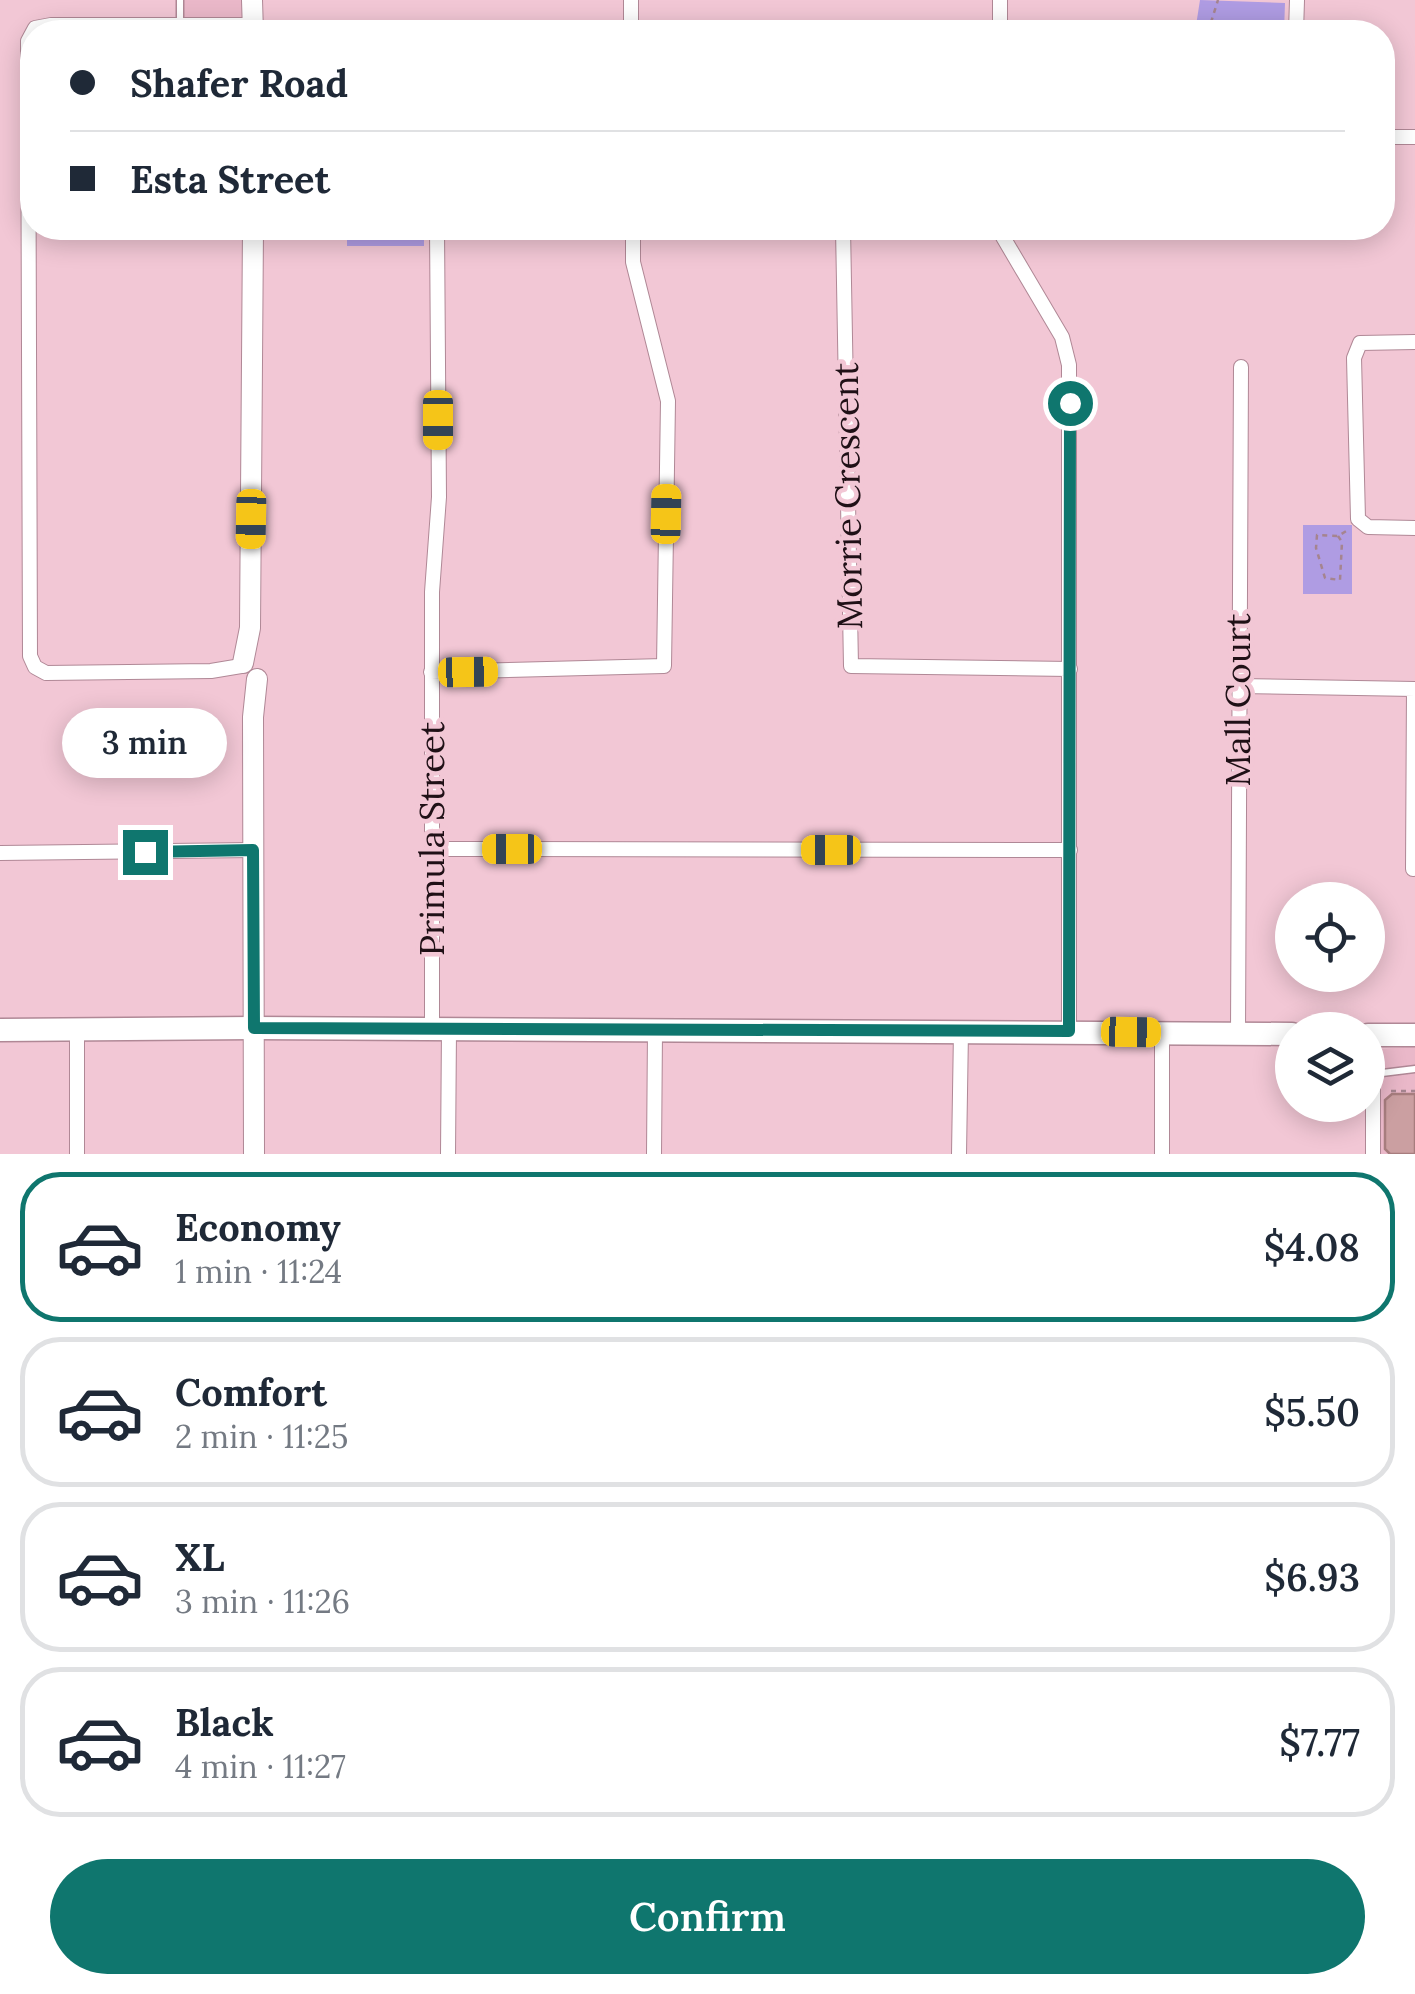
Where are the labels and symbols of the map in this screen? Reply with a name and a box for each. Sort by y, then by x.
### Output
street label: Morrie Crescent [823,362,872,630]
route start [1048,381,1093,426]
car [423,390,453,450]
car [650,484,682,544]
car [235,489,267,549]
street label: Mall Court [1215,613,1260,787]
car [438,656,498,688]
callout: 3 min [62,707,228,777]
street label: Primula Street [409,721,454,956]
route end [123,830,168,875]
car [482,834,542,864]
car [801,835,861,865]
car [1101,1016,1161,1048]

